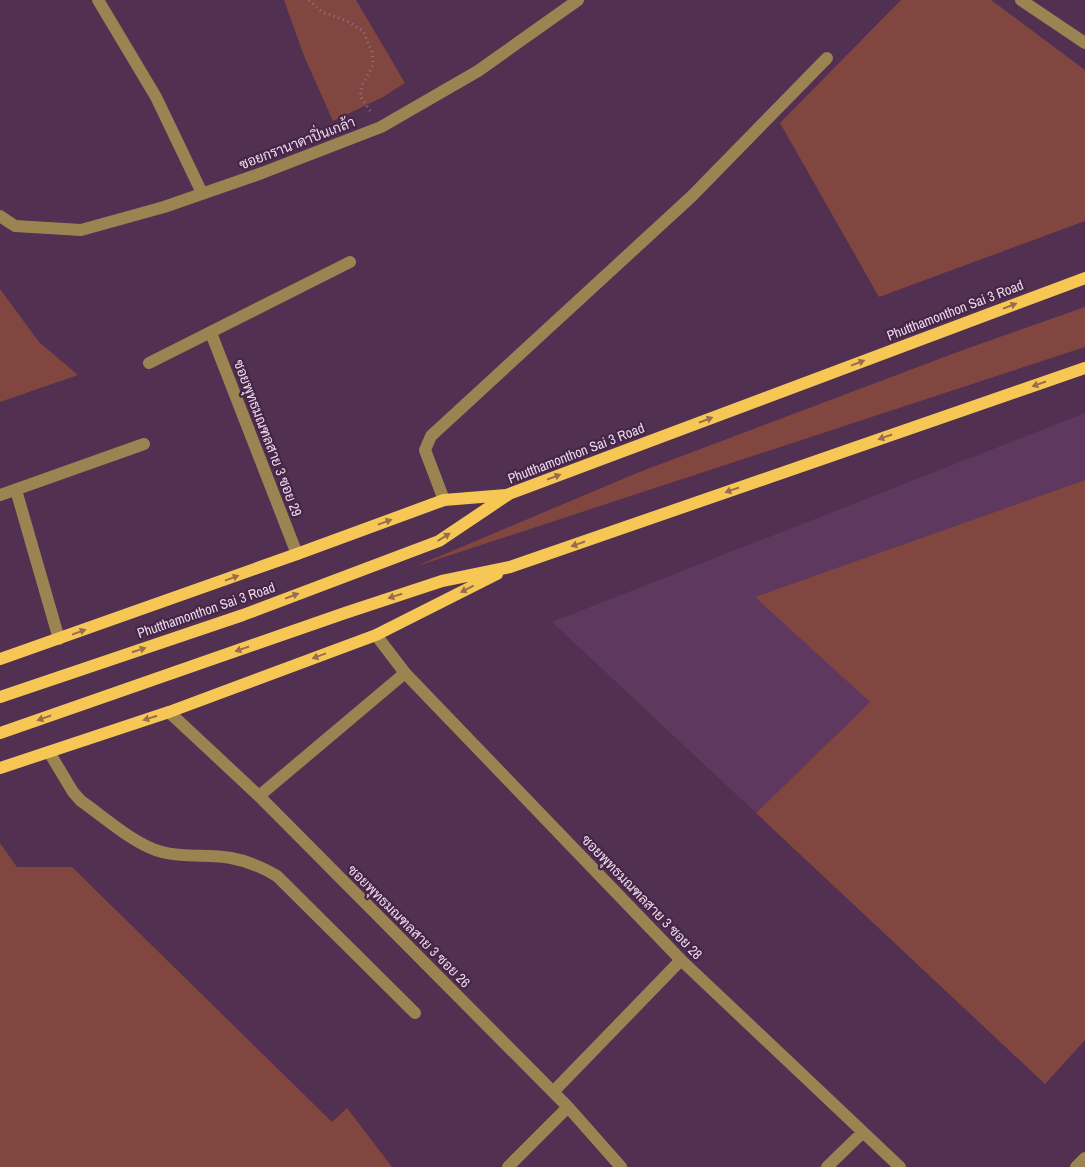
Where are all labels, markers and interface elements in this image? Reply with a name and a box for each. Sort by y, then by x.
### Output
street label: ซอยกรานาดาปิ่นเกล้า [236,110,357,173]
street label: Phutthamonthon Sai 3 Road [884,276,1026,344]
one-way arrow [1003,302,1018,309]
street label: ซอยพุทธมณฑลสาย 3 ซอย 29 [229,357,306,519]
one-way arrow [851,359,866,366]
one-way arrow [1031,380,1046,388]
one-way arrow [699,416,714,424]
street label: Phutthamonthon Sai 3 Road [505,419,647,487]
one-way arrow [878,434,893,441]
one-way arrow [547,473,562,481]
one-way arrow [724,487,739,495]
one-way arrow [378,518,393,526]
one-way arrow [437,532,450,541]
one-way arrow [570,540,585,548]
one-way arrow [225,573,240,581]
street label: Phutthamonthon Sai 3 Road [135,578,277,642]
one-way arrow [460,585,474,593]
one-way arrow [285,592,300,599]
one-way arrow [388,593,403,600]
one-way arrow [72,628,87,636]
one-way arrow [132,645,147,653]
one-way arrow [234,646,249,653]
one-way arrow [311,652,326,660]
one-way arrow [36,715,51,722]
one-way arrow [142,715,157,723]
street label: ซอยพุทธมณฑลสาย 3 ซอย 28 [577,831,706,964]
street label: ซอยพุทธมณฑลสาย 3 ซอย 26 [343,861,474,992]

